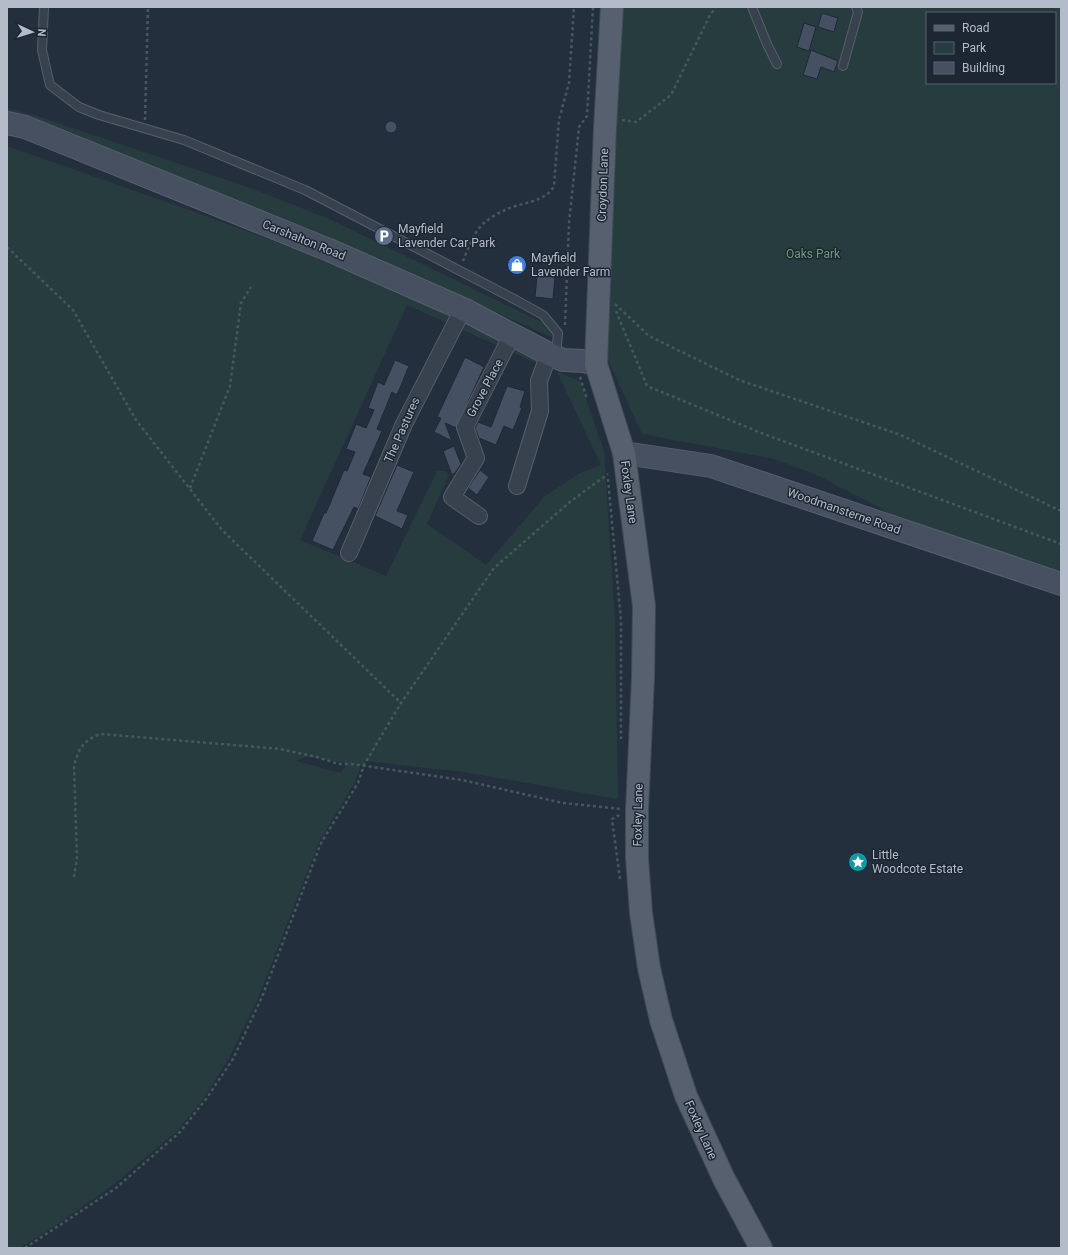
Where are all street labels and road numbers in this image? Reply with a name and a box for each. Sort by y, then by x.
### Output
street label: Croydon Lane [595,148,611,222]
street label: Carshalton Road [260,217,348,263]
street label: Grove Place [464,357,506,419]
street label: The Pastures [381,395,423,465]
street label: Foxley Lane [618,460,640,524]
street label: Woodmansterne Road [786,485,902,537]
street label: Foxley Lane [630,783,646,847]
street label: Foxley Lane [682,1098,720,1162]

